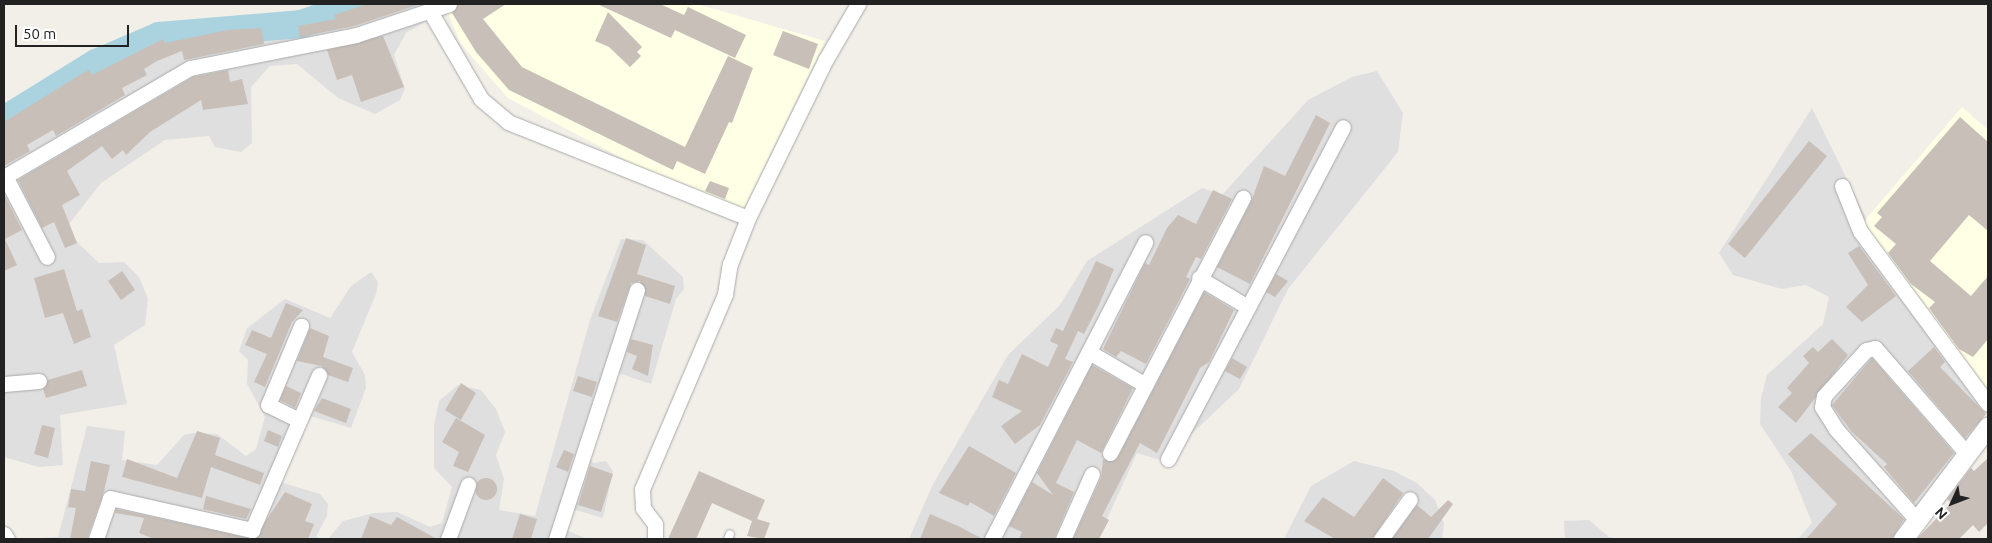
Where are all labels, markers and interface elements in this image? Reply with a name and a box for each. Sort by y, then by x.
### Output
scale bar [18,15,131,47]
text: 50 m [23,25,56,42]
north arrow [1927,478,1977,528]
text: N [1932,504,1950,523]

